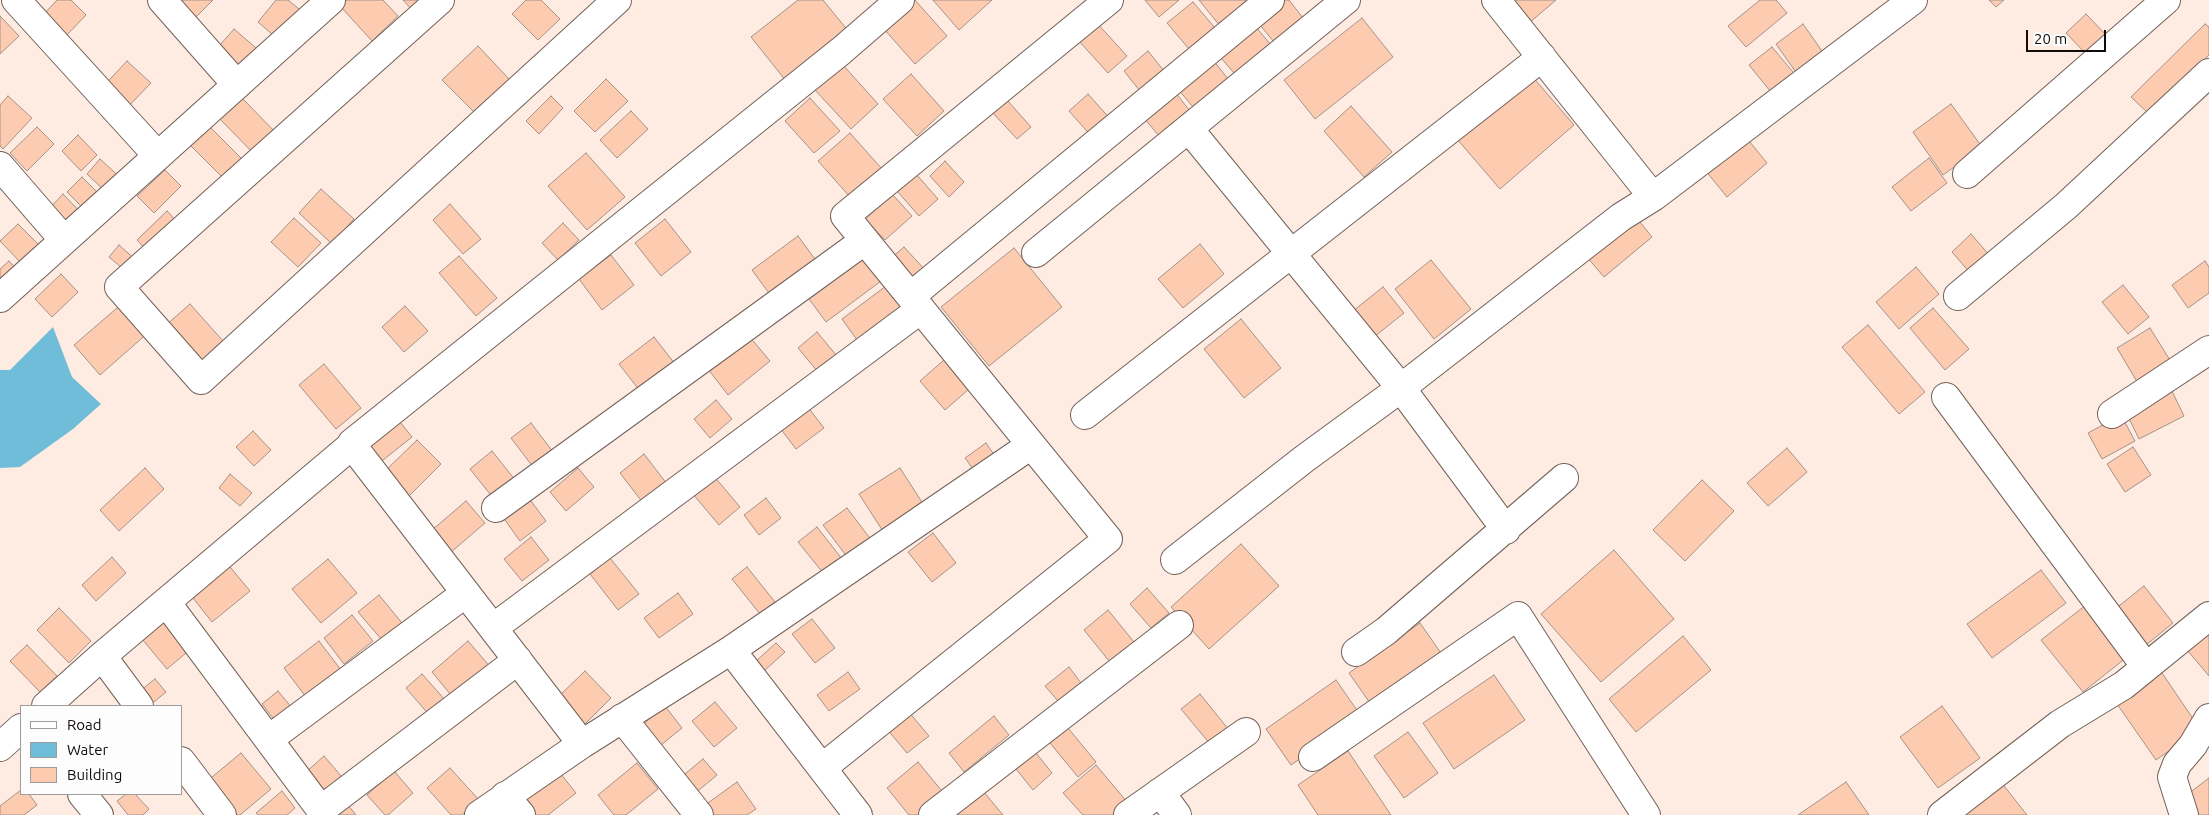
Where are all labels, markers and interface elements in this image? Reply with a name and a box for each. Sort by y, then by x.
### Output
scale bar [2029,20,2109,52]
text: 20 m [2034,30,2067,47]
legend [20,705,182,795]
text: Road [67,716,102,733]
text: Water [67,741,108,758]
text: Building [67,766,122,783]

